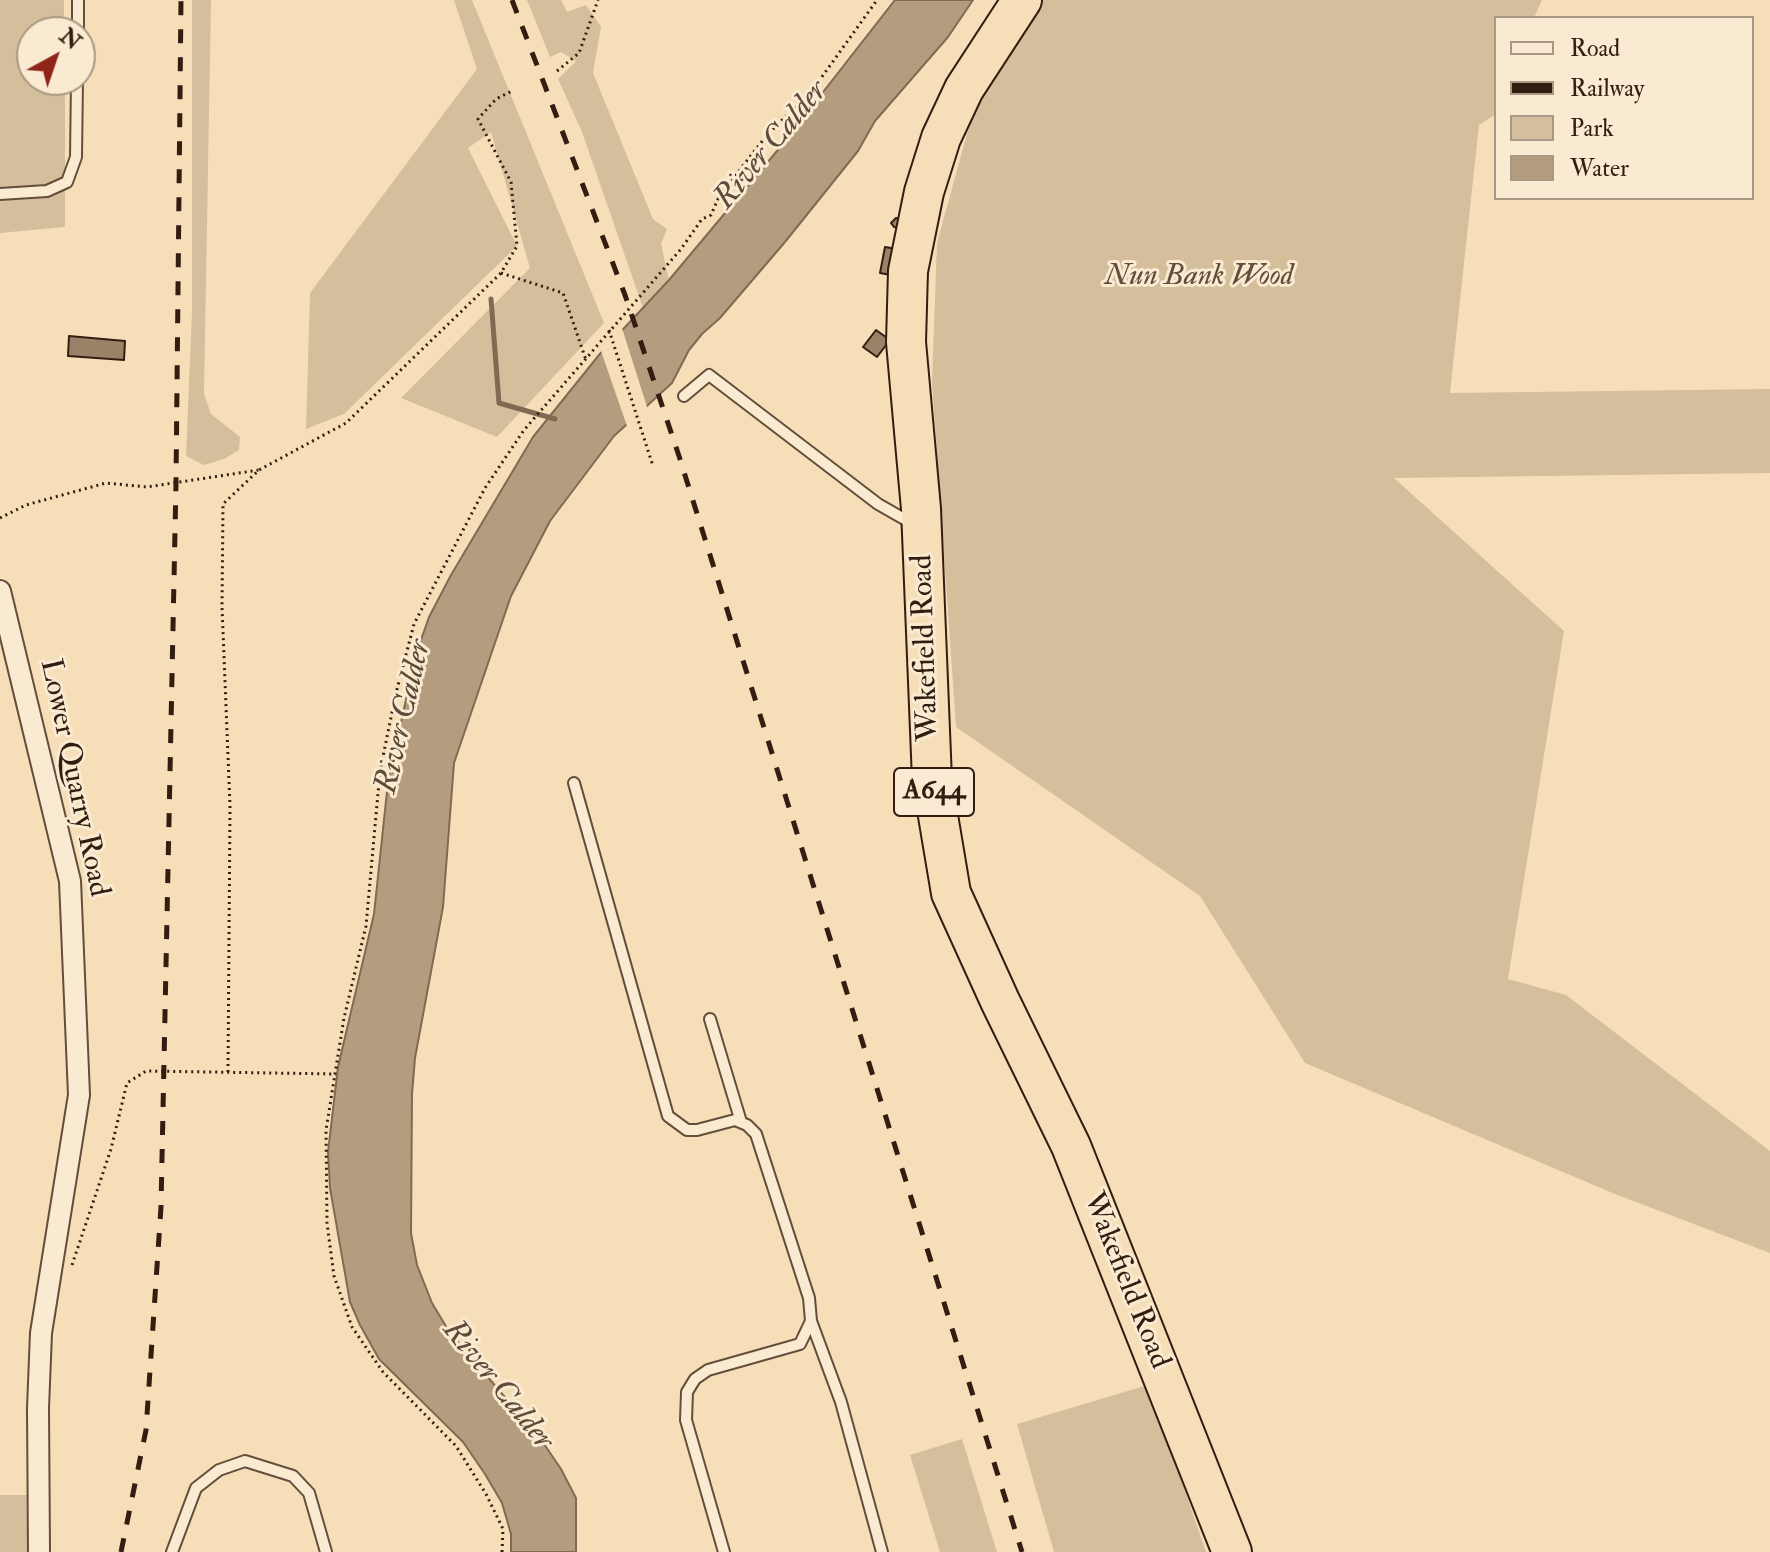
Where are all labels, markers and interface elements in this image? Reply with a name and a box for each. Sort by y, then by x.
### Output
north arrow [16,16,96,96]
legend [1494,16,1754,200]
text: N [54,22,87,56]
text: Road [1570,33,1620,64]
text: Railway [1570,73,1644,104]
water label: River Calder [707,74,837,218]
text: Park [1570,113,1614,144]
text: Water [1570,153,1629,184]
park label: Nun Bank Wood [1105,260,1293,296]
street label: Wakefield Road [906,554,948,742]
water label: River Calder [369,636,441,798]
street label: Lower Quarry Road [30,656,116,900]
road number: A644 [894,768,974,816]
street label: Wakefield Road [1073,1188,1177,1374]
water label: River Calder [433,1313,561,1459]

